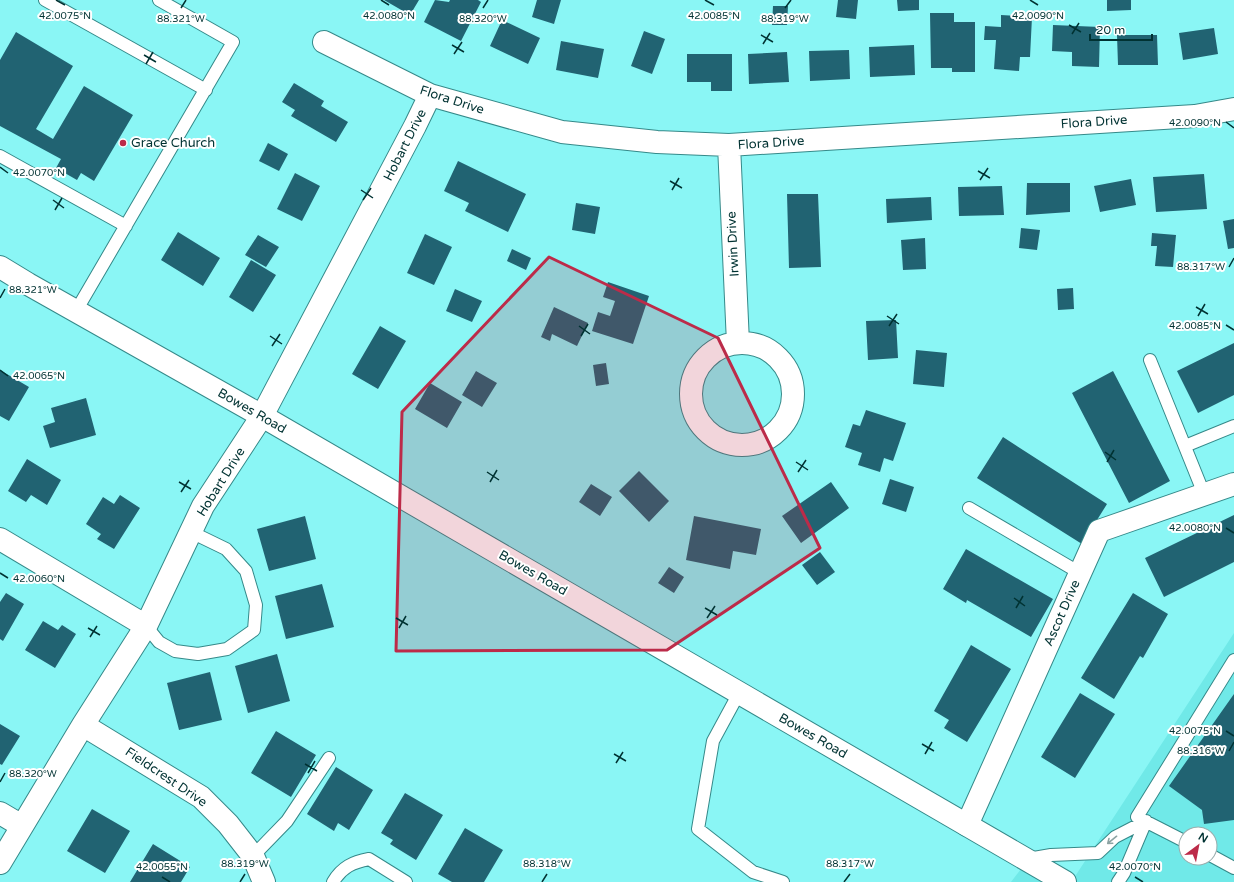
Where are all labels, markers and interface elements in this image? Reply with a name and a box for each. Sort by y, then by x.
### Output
text: 42.0075°N [39,10,91,22]
text: 42.0080°N [363,10,415,22]
text: 42.0085°N [688,10,740,22]
text: 42.0090°N [1012,10,1064,22]
text: 88.321°W [157,13,205,25]
text: 88.320°W [459,13,507,25]
text: 88.319°W [761,13,809,25]
scale bar [1090,16,1152,42]
text: 20 m [1096,23,1125,37]
street label: Flora Drive [418,82,486,118]
street label: Hobart Drive [380,106,430,184]
street label: Flora Drive [1060,112,1128,132]
text: 42.0090°N [1169,117,1221,129]
street label: Flora Drive [737,133,805,153]
place label: Grace Church [131,135,215,151]
marker: Grace Church [118,138,128,148]
text: 42.0070°N [13,167,65,179]
street label: Irwin Drive [723,211,743,277]
text: 88.317°W [1177,261,1225,273]
text: 88.321°W [9,284,57,296]
text: 42.0085°N [1169,320,1221,332]
text: 42.0065°N [13,370,65,382]
street label: Bowes Road [215,385,289,437]
street label: Hobart Drive [193,445,249,519]
text: 42.0080°N [1169,522,1221,534]
street label: Bowes Road [496,547,570,599]
text: 42.0060°N [13,573,65,585]
street label: Ascot Drive [1040,577,1084,649]
street label: Bowes Road [776,710,850,762]
text: 42.0075°N [1169,725,1221,737]
street label: Fieldcrest Drive [122,744,210,810]
text: 88.316°W [1177,745,1225,757]
text: 88.320°W [9,768,57,780]
north arrow [1178,826,1218,866]
text: N [1196,830,1210,846]
one-way arrow [1107,836,1118,844]
text: 88.319°W [221,858,269,870]
text: 88.318°W [523,858,571,870]
text: 88.317°W [826,858,874,870]
text: 42.0055°N [136,861,188,873]
text: 42.0070°N [1109,861,1161,873]

